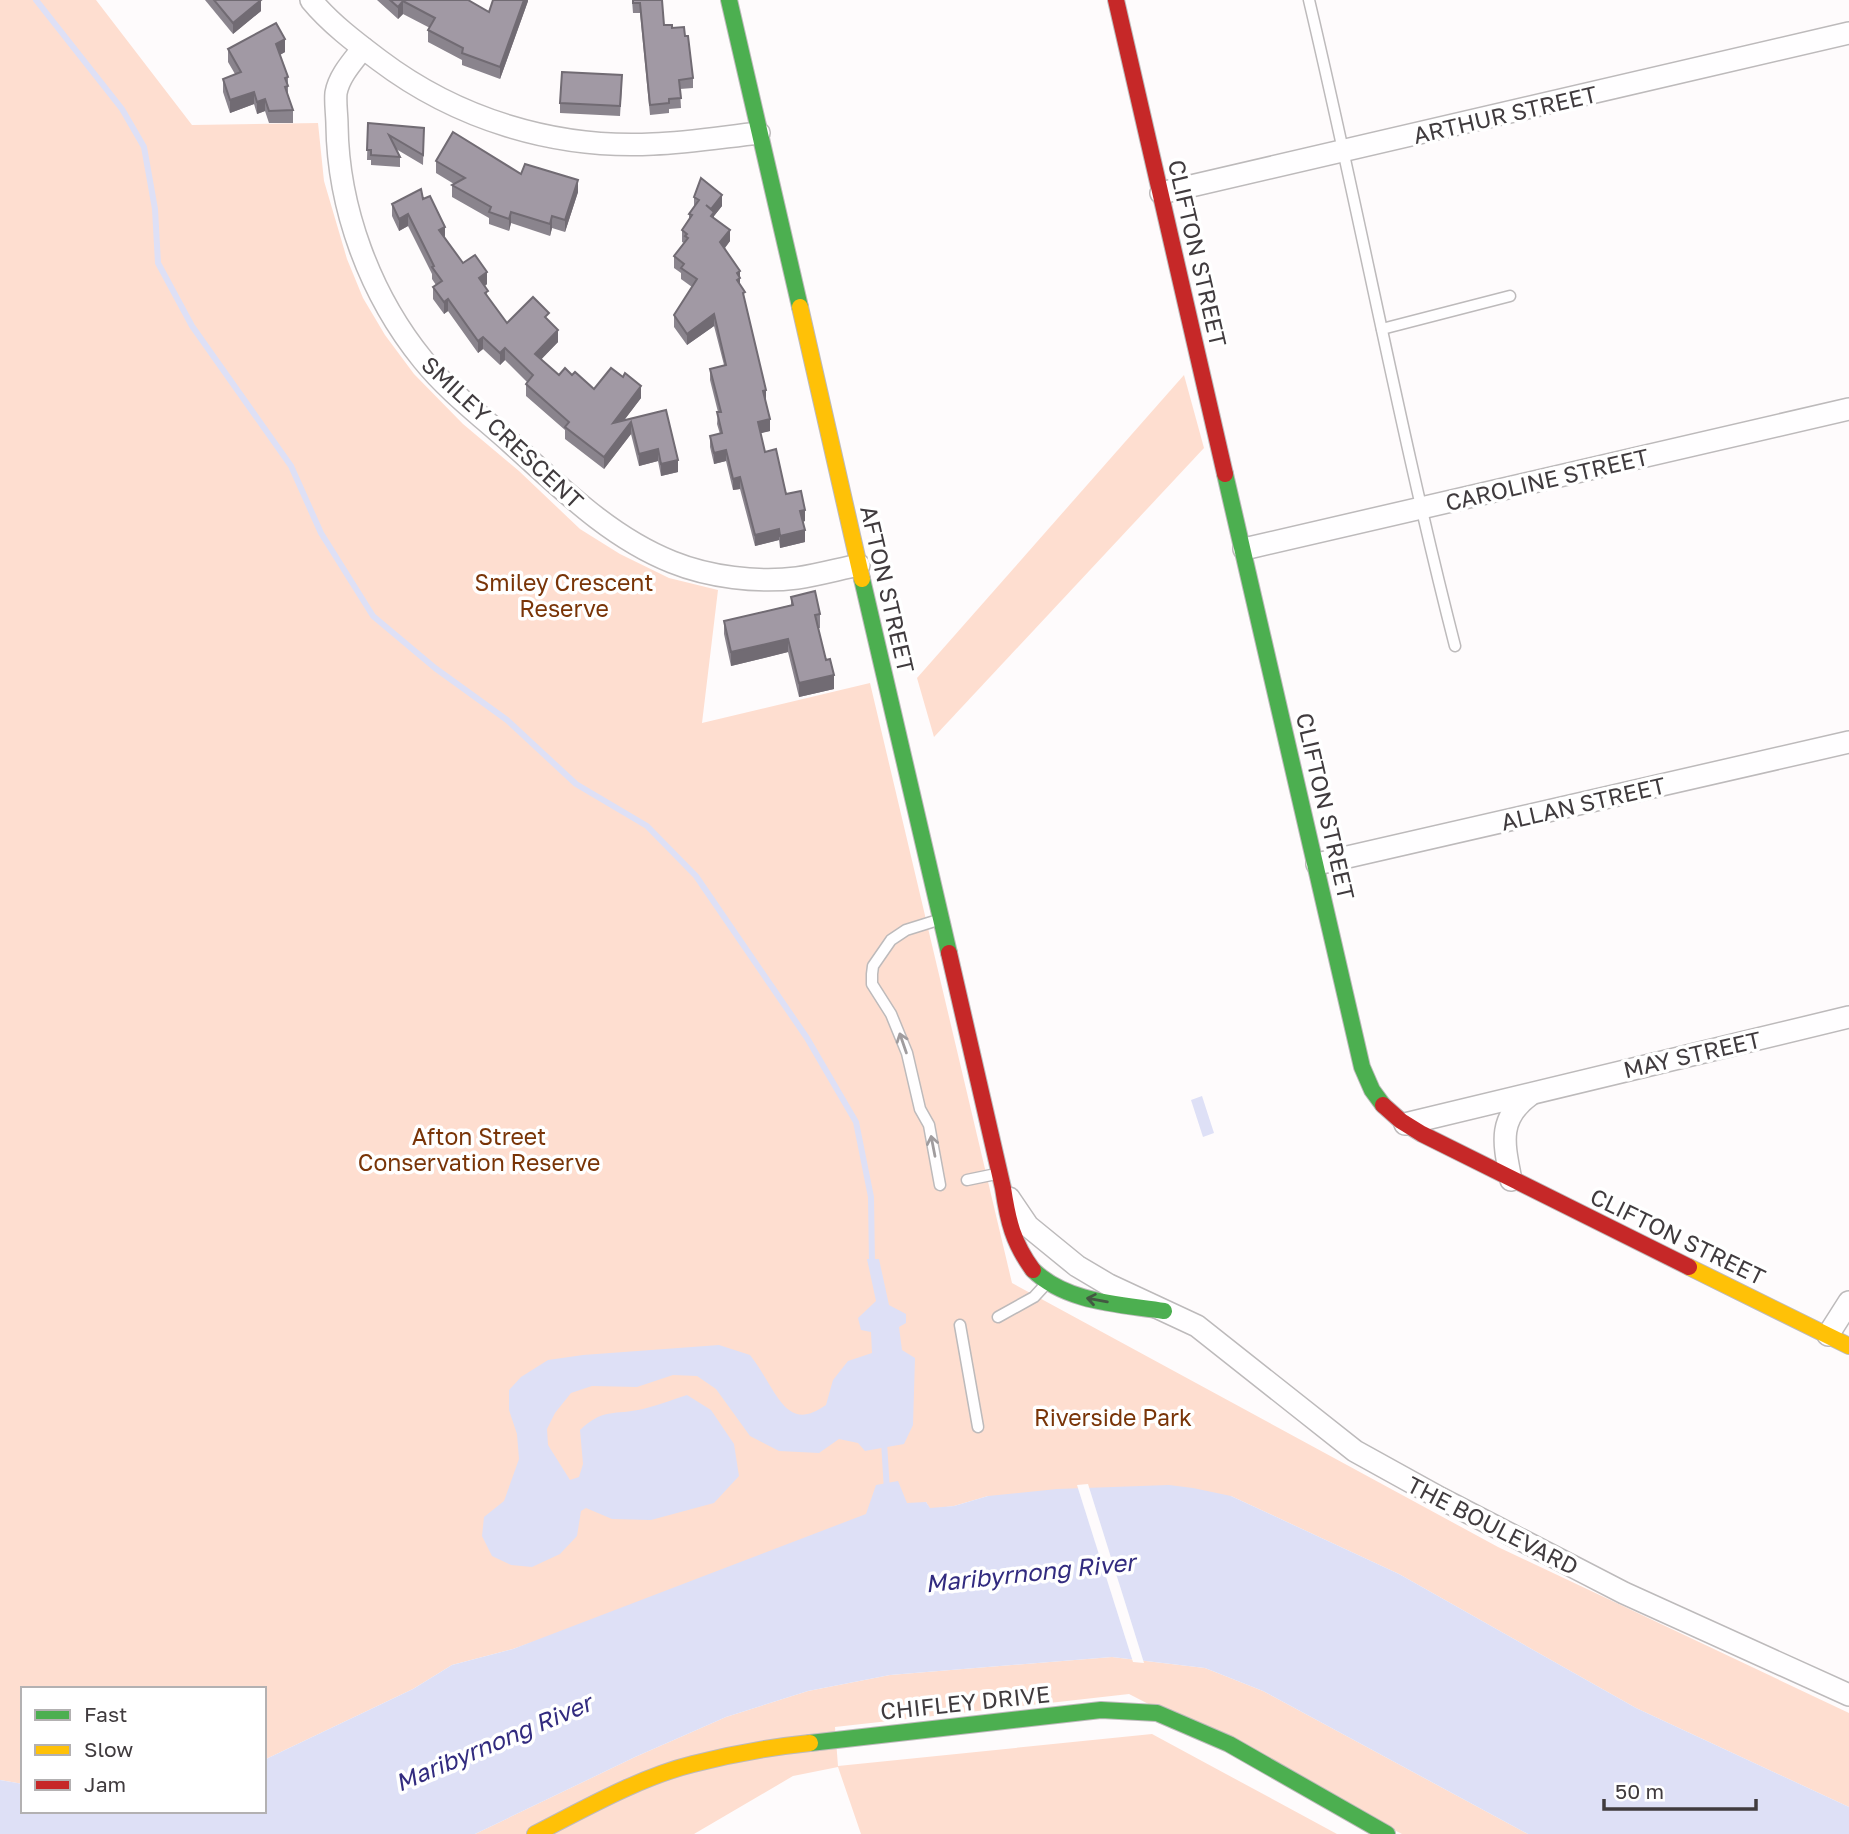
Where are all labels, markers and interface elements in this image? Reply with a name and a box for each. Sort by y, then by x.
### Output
street label: ARTHUR STREET [1410,79,1600,149]
street label: CLIFTON STREET [1163,157,1233,349]
street label: SMILEY CRESCENT [416,350,590,514]
street label: CAROLINE STREET [1443,442,1651,516]
street label: AFTON STREET [855,503,921,675]
park label: Smiley Crescent Reserve [475,568,653,622]
street label: CLIFTON STREET [1291,710,1361,902]
street label: ALLAN STREET [1498,770,1668,836]
street label: MAY STREET [1620,1025,1764,1083]
one-way arrow [896,1033,908,1055]
park label: Afton Street Conservation Reserve [358,1122,600,1176]
one-way arrow [926,1135,939,1158]
street label: CLIFTON STREET [1586,1182,1770,1290]
one-way arrow [1086,1293,1108,1306]
park label: Riverside Park [1034,1403,1192,1431]
street label: THE BOULEVARD [1403,1470,1583,1580]
water label: Maribyrnong River [924,1546,1140,1598]
street label: CHIFLEY DRIVE [879,1679,1051,1725]
water label: Maribyrnong River [390,1686,599,1797]
legend [21,1687,266,1813]
text: Fast [84,1701,127,1727]
text: Slow [84,1736,133,1762]
scale bar [1604,1768,1756,1812]
text: Jam [84,1771,126,1797]
text: 50 m [1615,1778,1664,1804]

